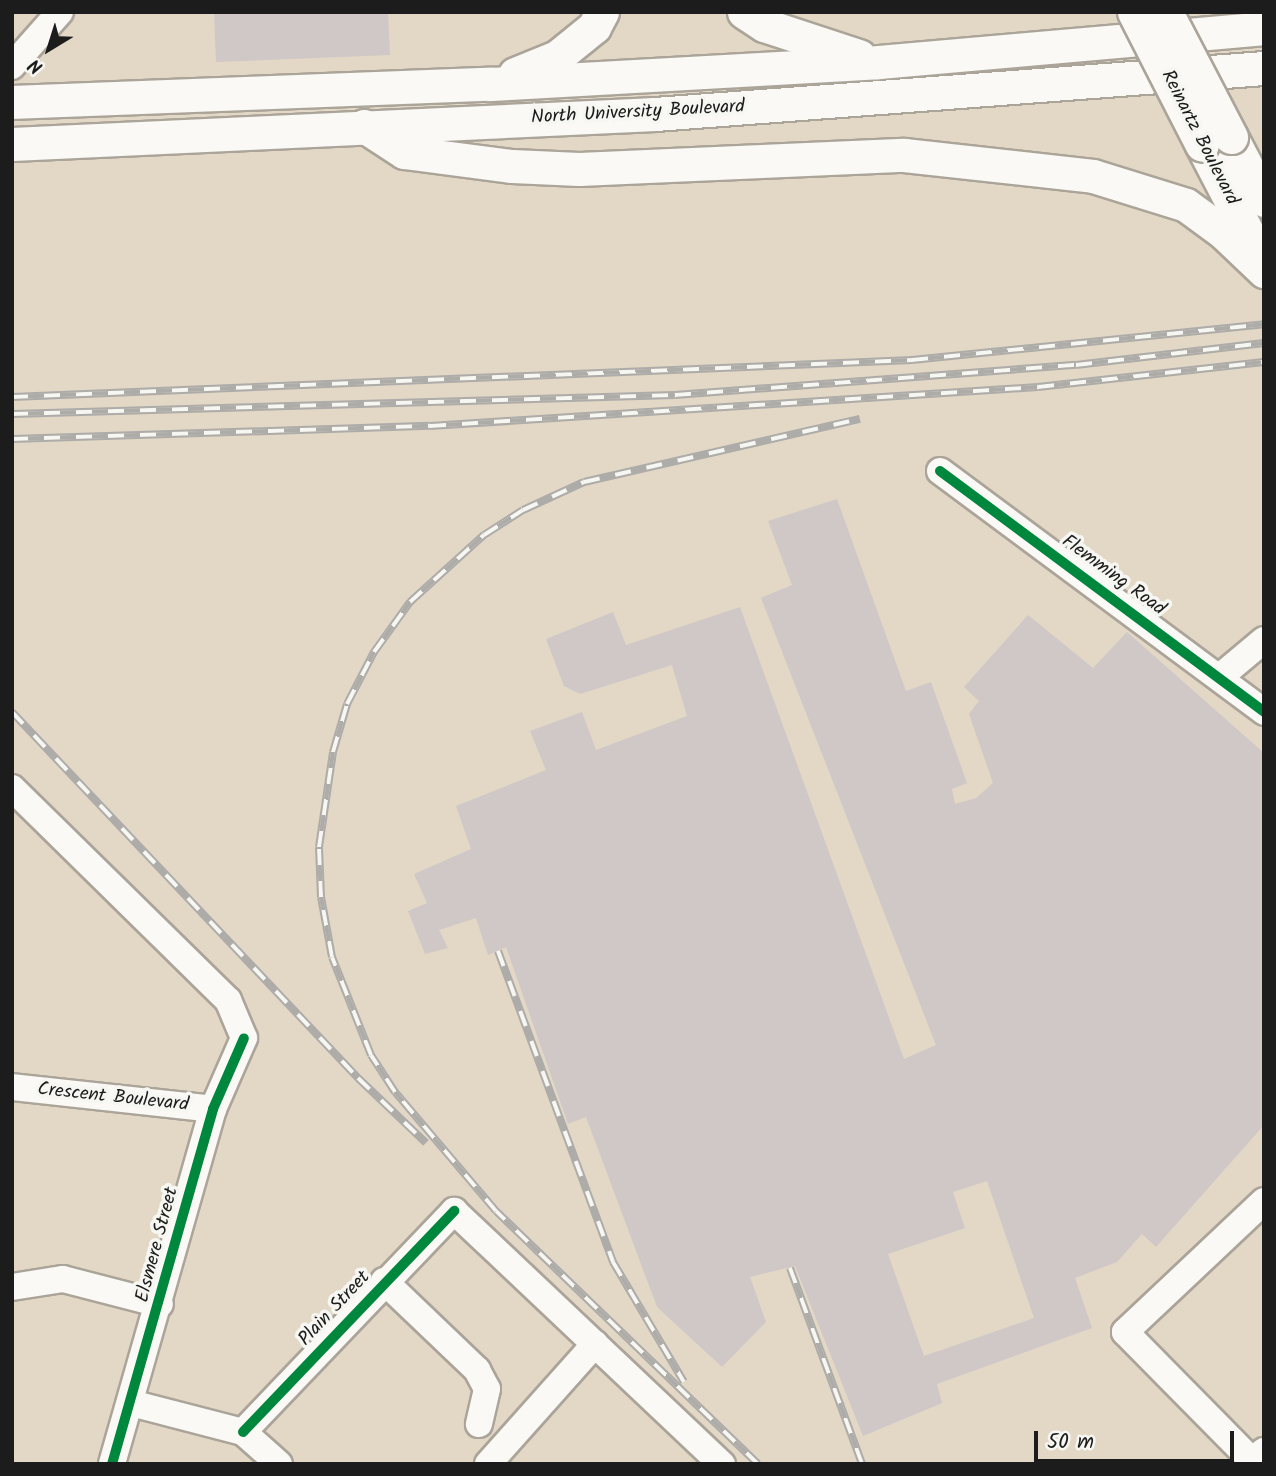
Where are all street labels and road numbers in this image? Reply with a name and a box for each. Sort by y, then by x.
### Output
street label: Reinartz Boulevard [1155,67,1243,209]
street label: North University Boulevard [531,96,745,130]
street label: Flemming Road [1057,531,1169,621]
street label: Crescent Boulevard [36,1079,190,1117]
street label: Elsmere Street [132,1185,184,1305]
street label: Plain Street [294,1267,376,1351]

